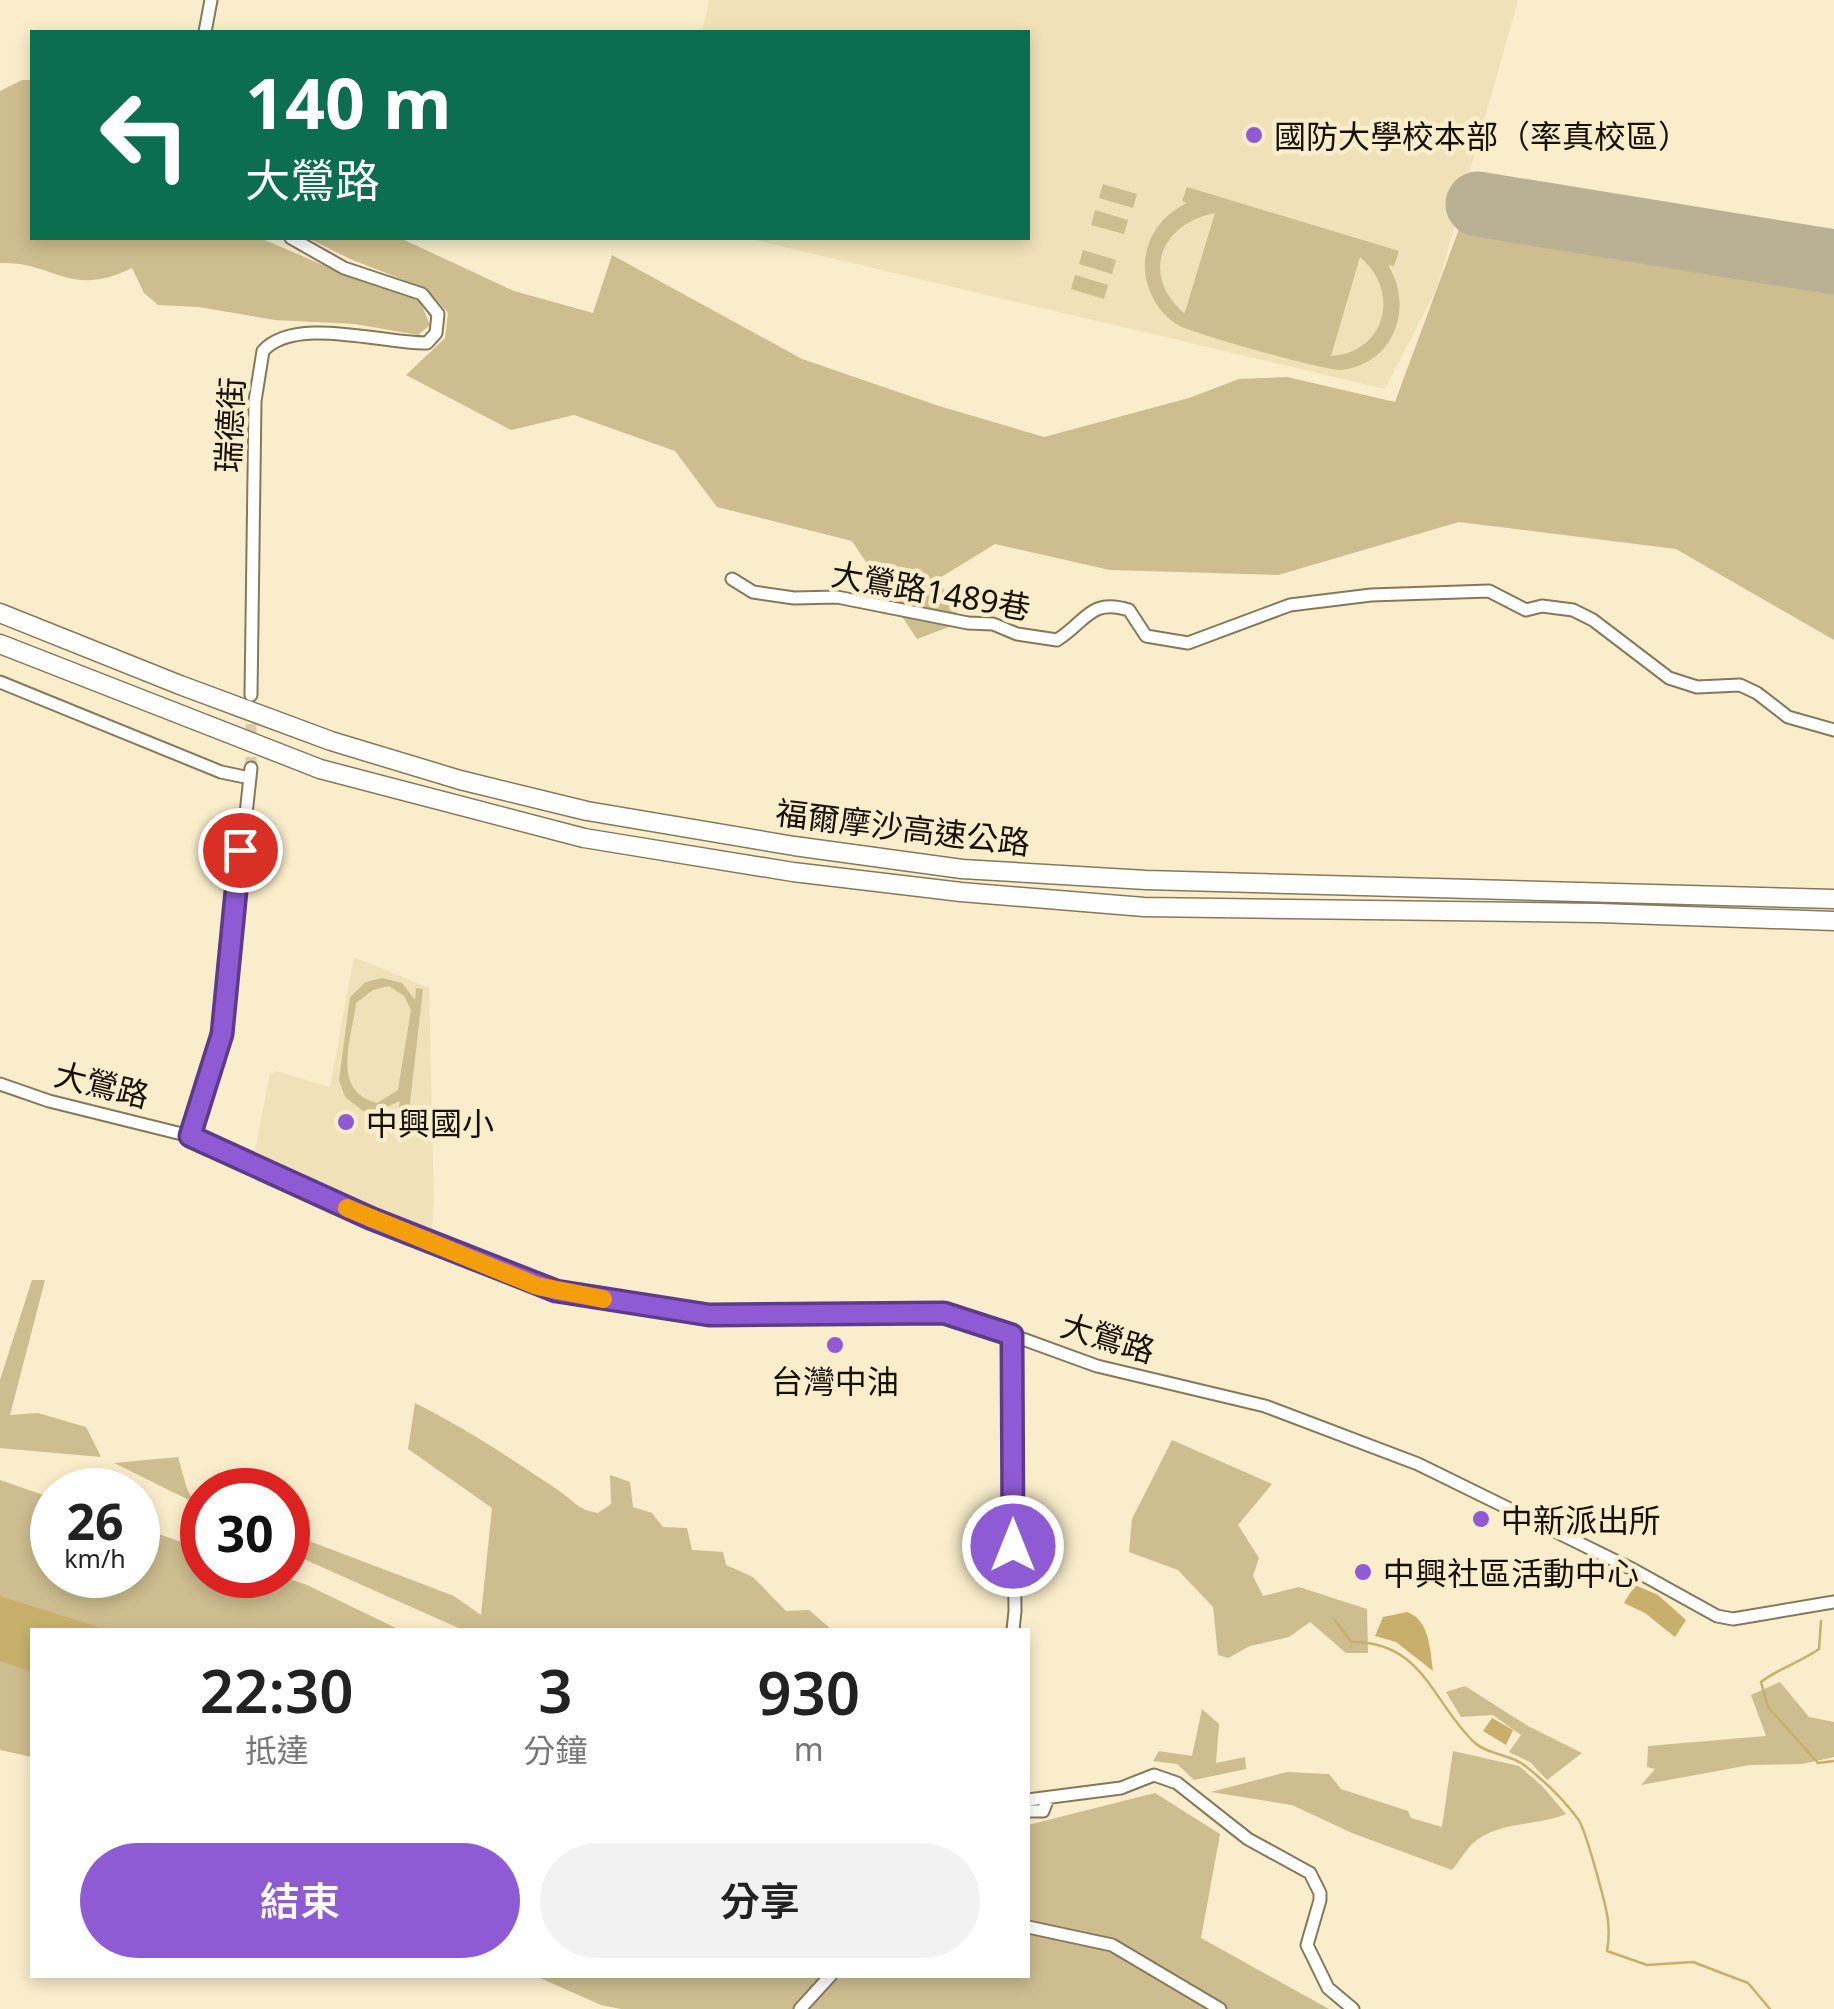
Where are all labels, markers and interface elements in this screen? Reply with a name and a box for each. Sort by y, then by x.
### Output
text: 140 m [245,54,452,150]
icon: left [80,70,210,200]
place label: 國防大學校本部（率真校區） [1274,114,1690,157]
marker: 國防大學校本部（率真校區） [1243,124,1265,146]
text: 大鶯路 [245,149,380,210]
street label: 瑞德街 [205,376,253,474]
street label: 大鶯路1489巷 [828,551,1034,629]
street label: 福爾摩沙高速公路 [773,790,1033,864]
pin [198,808,283,893]
icon: arrive [213,823,268,878]
street label: 大鶯路 [50,1052,154,1116]
place label: 中興國小 [366,1101,494,1144]
marker: 中興國小 [335,1111,357,1133]
street label: 大鶯路 [1056,1302,1160,1372]
marker: 台灣中油 [824,1334,846,1356]
place label: 台灣中油 [771,1359,899,1402]
speed limit sign: 30 [180,1468,310,1598]
text: 26 [66,1487,124,1555]
position arrow [961,1494,1065,1598]
place label: 中新派出所 [1501,1498,1661,1541]
marker: 中新派出所 [1470,1508,1492,1530]
text: km/h [64,1541,126,1575]
place label: 中興社區活動中心 [1383,1551,1639,1594]
marker: 中興社區活動中心 [1352,1561,1374,1583]
text: 22:30 [200,1649,354,1731]
text: 3 [538,1649,573,1731]
text: 930 [757,1651,860,1733]
text: m [794,1727,824,1770]
text: 抵達 [245,1728,309,1771]
text: 分鐘 [523,1728,587,1771]
button: 結束 [80,1843,520,1958]
button: 分享 [540,1843,980,1958]

